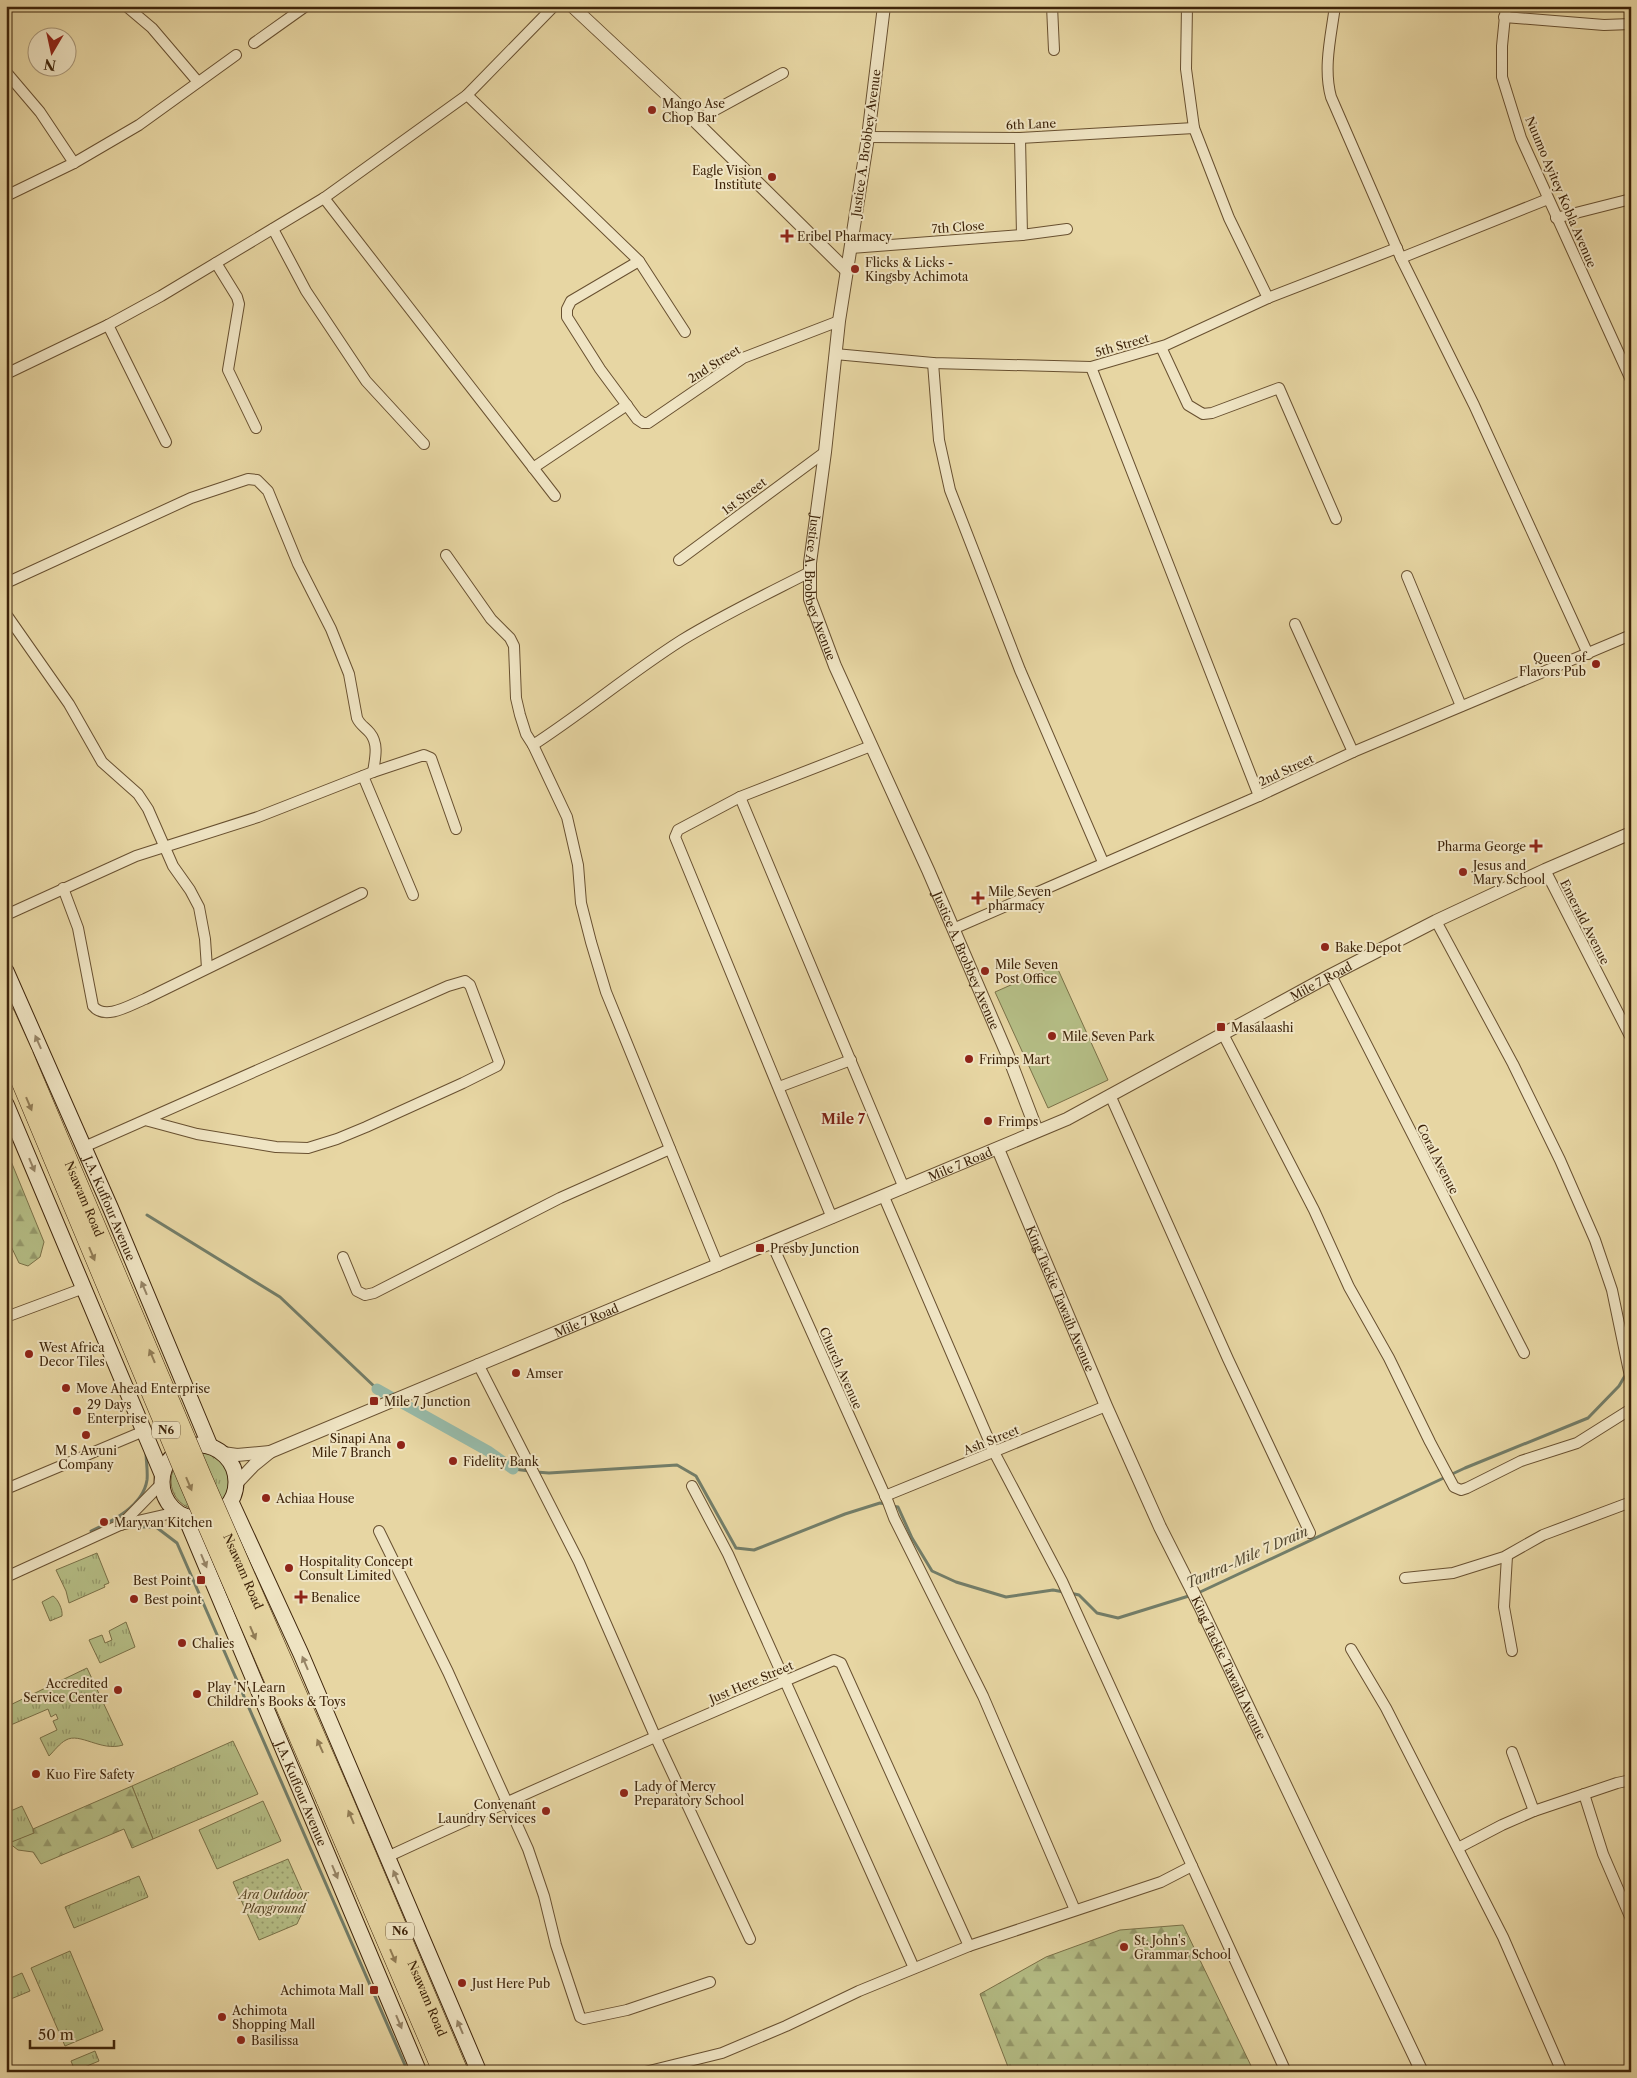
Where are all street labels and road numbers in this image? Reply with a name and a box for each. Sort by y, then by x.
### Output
street label: Justice A. Brobbey Avenue [848,68,884,220]
street label: Nuumo Ayitey Kobla Avenue [1522,114,1600,270]
street label: 6th Lane [1006,116,1057,132]
street label: 7th Close [931,218,985,236]
street label: 5th Street [1093,330,1151,360]
street label: 2nd Street [685,342,744,386]
street label: 1st Street [719,474,770,518]
street label: Justice A. Brobbey Avenue [802,512,840,662]
street label: 2nd Street [1256,750,1317,789]
street label: Emerald Avenue [1557,877,1613,967]
street label: Justice A. Brobbey Avenue [930,887,1003,1032]
street label: Mile 7 Road [1287,958,1355,1004]
street label: Coral Avenue [1414,1121,1462,1197]
street label: Mile 7 Road [926,1143,995,1184]
street label: J.A. Kuffour Avenue [80,1152,139,1263]
street label: Nsawam Road [62,1158,108,1239]
street label: King Tackie Tawaih Avenue [1023,1223,1098,1374]
street label: Mile 7 Road [552,1300,621,1340]
street label: Church Avenue [816,1325,866,1412]
road number: N6 [152,1422,180,1438]
street label: Ash Street [960,1422,1022,1458]
street label: Nsawam Road [221,1531,267,1612]
street label: King Tackie Tawaih Avenue [1189,1593,1270,1742]
street label: Just Here Street [705,1657,796,1707]
street label: J.A. Kuffour Avenue [272,1737,331,1848]
road number: N6 [386,1922,414,1940]
street label: Nsawam Road [405,1958,451,2039]

